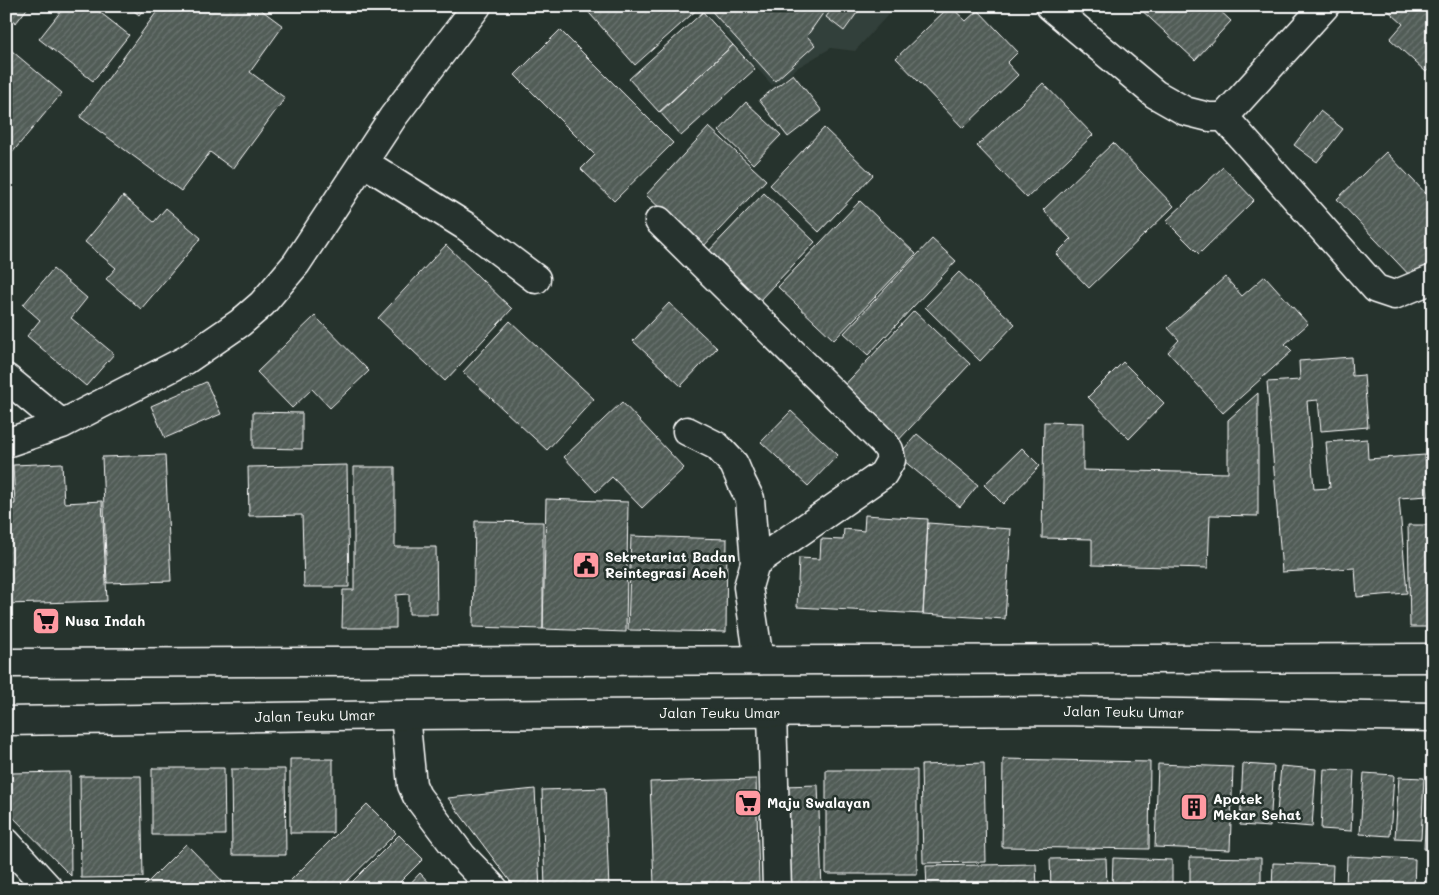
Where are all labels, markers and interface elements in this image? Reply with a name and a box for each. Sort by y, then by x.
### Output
place label: Sekretariat Badan Reintegrasi Aceh [605,547,736,582]
public building icon: Sekretariat Badan Reintegrasi Aceh [571,550,601,580]
supermarket icon: Nusa Indah [31,606,61,636]
place label: Nusa Indah [65,611,145,630]
street label: Jalan Teuku Umar [1063,701,1185,722]
street label: Jalan Teuku Umar [660,703,780,722]
street label: Jalan Teuku Umar [254,705,376,726]
supermarket icon: Maju Swalayan [733,788,763,818]
place label: Apotek Mekar Sehat [1213,789,1301,824]
building icon: Apotek Mekar Sehat [1179,792,1209,822]
place label: Maju Swalayan [767,793,870,812]

